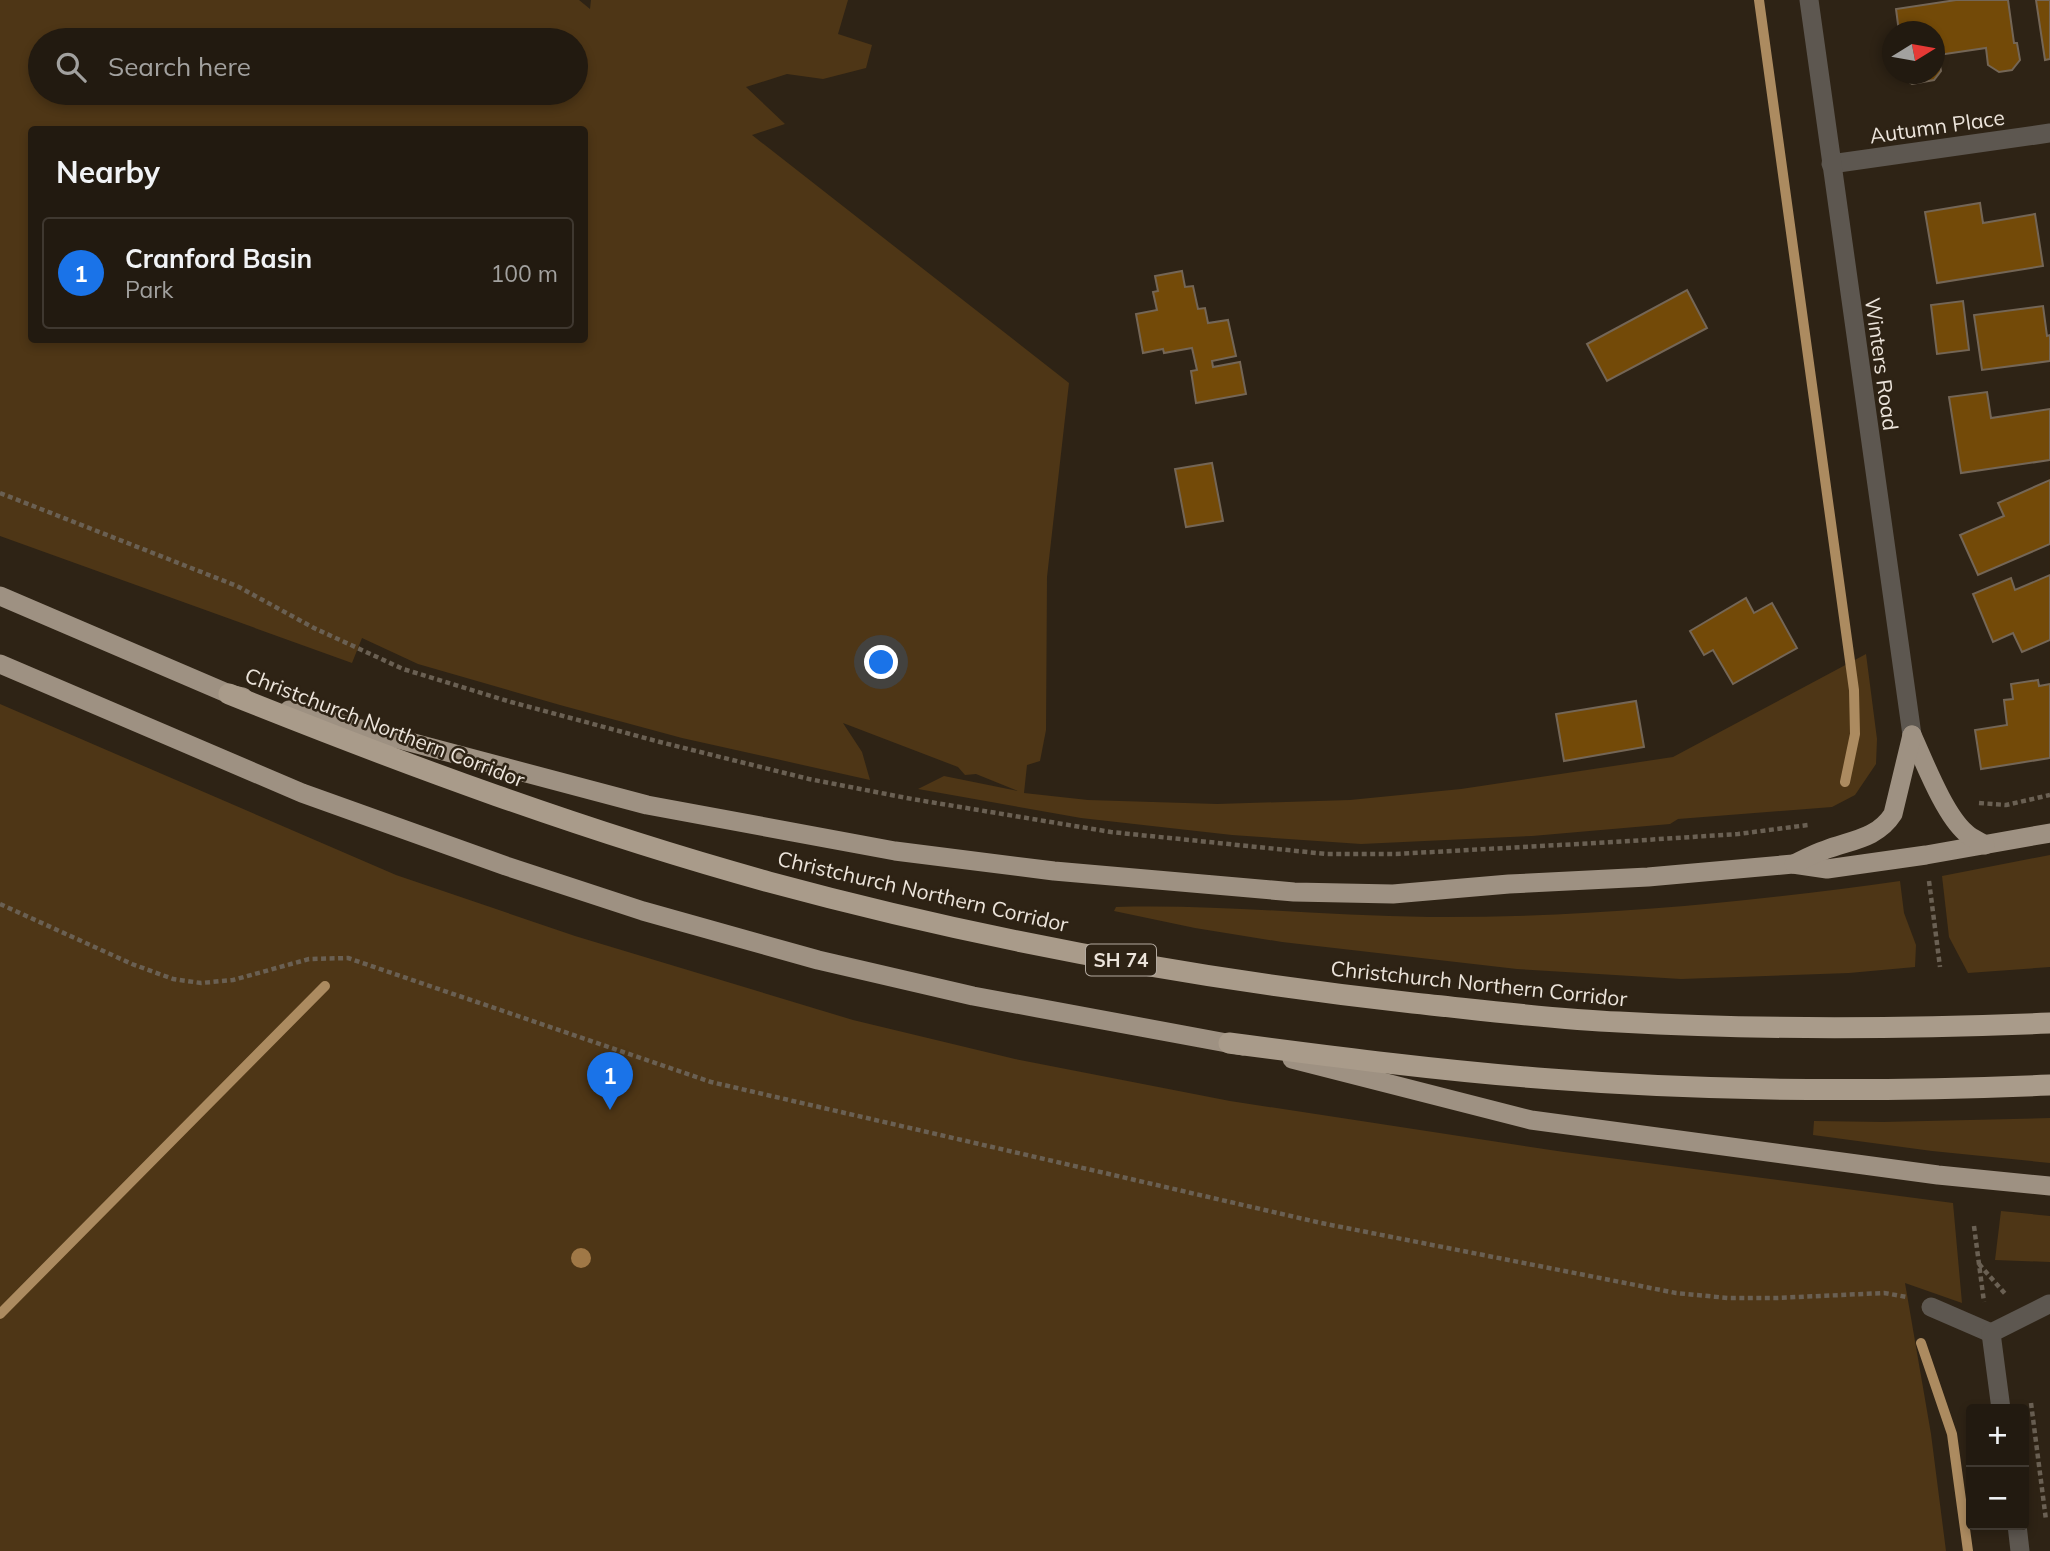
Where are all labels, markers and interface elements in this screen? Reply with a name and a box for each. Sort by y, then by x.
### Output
north arrow [1882,21,1945,84]
search box [28,28,588,105]
icon: search [52,48,90,86]
text: Search here [108,50,251,83]
street label: Autumn Place [1868,104,2006,148]
text: Nearby [56,153,160,191]
text: Cranford Basin [125,242,312,275]
text: 1 [74,259,88,288]
text: 100 m [490,259,558,288]
text: Park [125,275,173,304]
street label: Winters Road [1860,296,1904,432]
your location [864,645,898,679]
street label: Christchurch Northern Corridor [241,662,529,793]
street label: Christchurch Northern Corridor [775,845,1071,937]
road number: SH 74 [1086,944,1156,976]
street label: Christchurch Northern Corridor [1330,955,1629,1012]
pin: 1 [587,1052,633,1110]
map controls [1966,1404,2029,1530]
button: + [1966,1404,2029,1467]
button: − [1966,1467,2029,1530]

